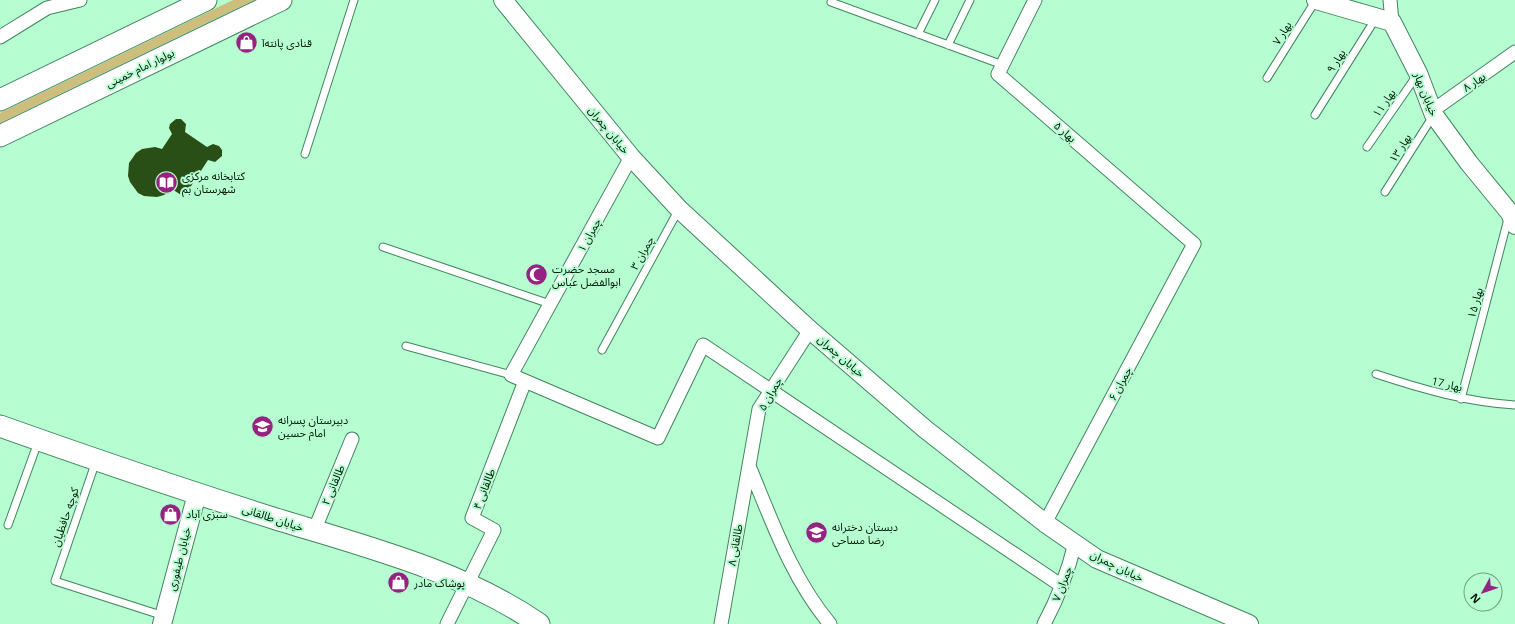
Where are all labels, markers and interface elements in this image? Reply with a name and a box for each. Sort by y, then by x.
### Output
street label: بهار ۷ [1269,18,1295,47]
shop icon: قنادی پانته‌آ [233,30,259,56]
place label: قنادی پانته‌آ [261,35,312,51]
street label: بولوار امام خمینی [103,45,177,91]
street label: بهار ۹ [1323,46,1349,75]
street label: بهار ۸ [1459,68,1488,95]
street label: خیابان بهار [1410,69,1442,119]
street label: بهار ۱۱ [1368,86,1399,120]
street label: خیابان چمران [585,103,634,158]
street label: بهار ۵ [1051,118,1080,146]
street label: بهار ۱۳ [1385,130,1414,165]
place label: کتابخانه مرکزی شهرستان بم [182,168,246,198]
library icon: کتابخانه مرکزی شهرستان بم [154,169,180,195]
street label: چمران ۱ [573,215,605,255]
street label: چمران ۳ [626,233,658,273]
place label: مسجد حضرت ابوالفضل عباس [552,261,621,289]
mosque icon: مسجد حضرت ابوالفضل عباس [524,262,550,288]
street label: بهار ۱۵ [1463,286,1486,320]
street label: خیابان چمران [814,331,868,381]
street label: چمران ۶ [1104,364,1136,404]
street label: بهار 17 [1430,373,1464,394]
street label: چمران ۵ [754,374,786,414]
place label: دبیرستان پسرانه امام حسین [278,412,348,441]
school or university icon: دبیرستان پسرانه امام حسین [250,413,276,439]
street label: طالقانی ۲ [317,462,348,507]
street label: طالقانی ۴ [469,466,498,511]
street label: کوچه حافظیان [47,485,83,549]
shop icon: سبزی آباد [158,501,184,527]
street label: خیابان طالقانی [241,501,306,535]
place label: سبزی آباد [186,506,228,521]
place label: دبستان دخترانه رضا مساحی [832,519,898,547]
school or university icon: دبستان دخترانه رضا مساحی [804,520,830,546]
street label: طالقانی ۸ [723,523,746,567]
street label: خیابان طیفوری [163,525,194,592]
street label: خیابان چمران [1088,546,1147,586]
street label: چمران ۷ [1048,564,1076,604]
shop icon: پوشاک مادر [386,570,412,596]
north arrow [1463,572,1503,612]
place label: پوشاک مادر [413,575,465,591]
text: N [1466,590,1484,607]

